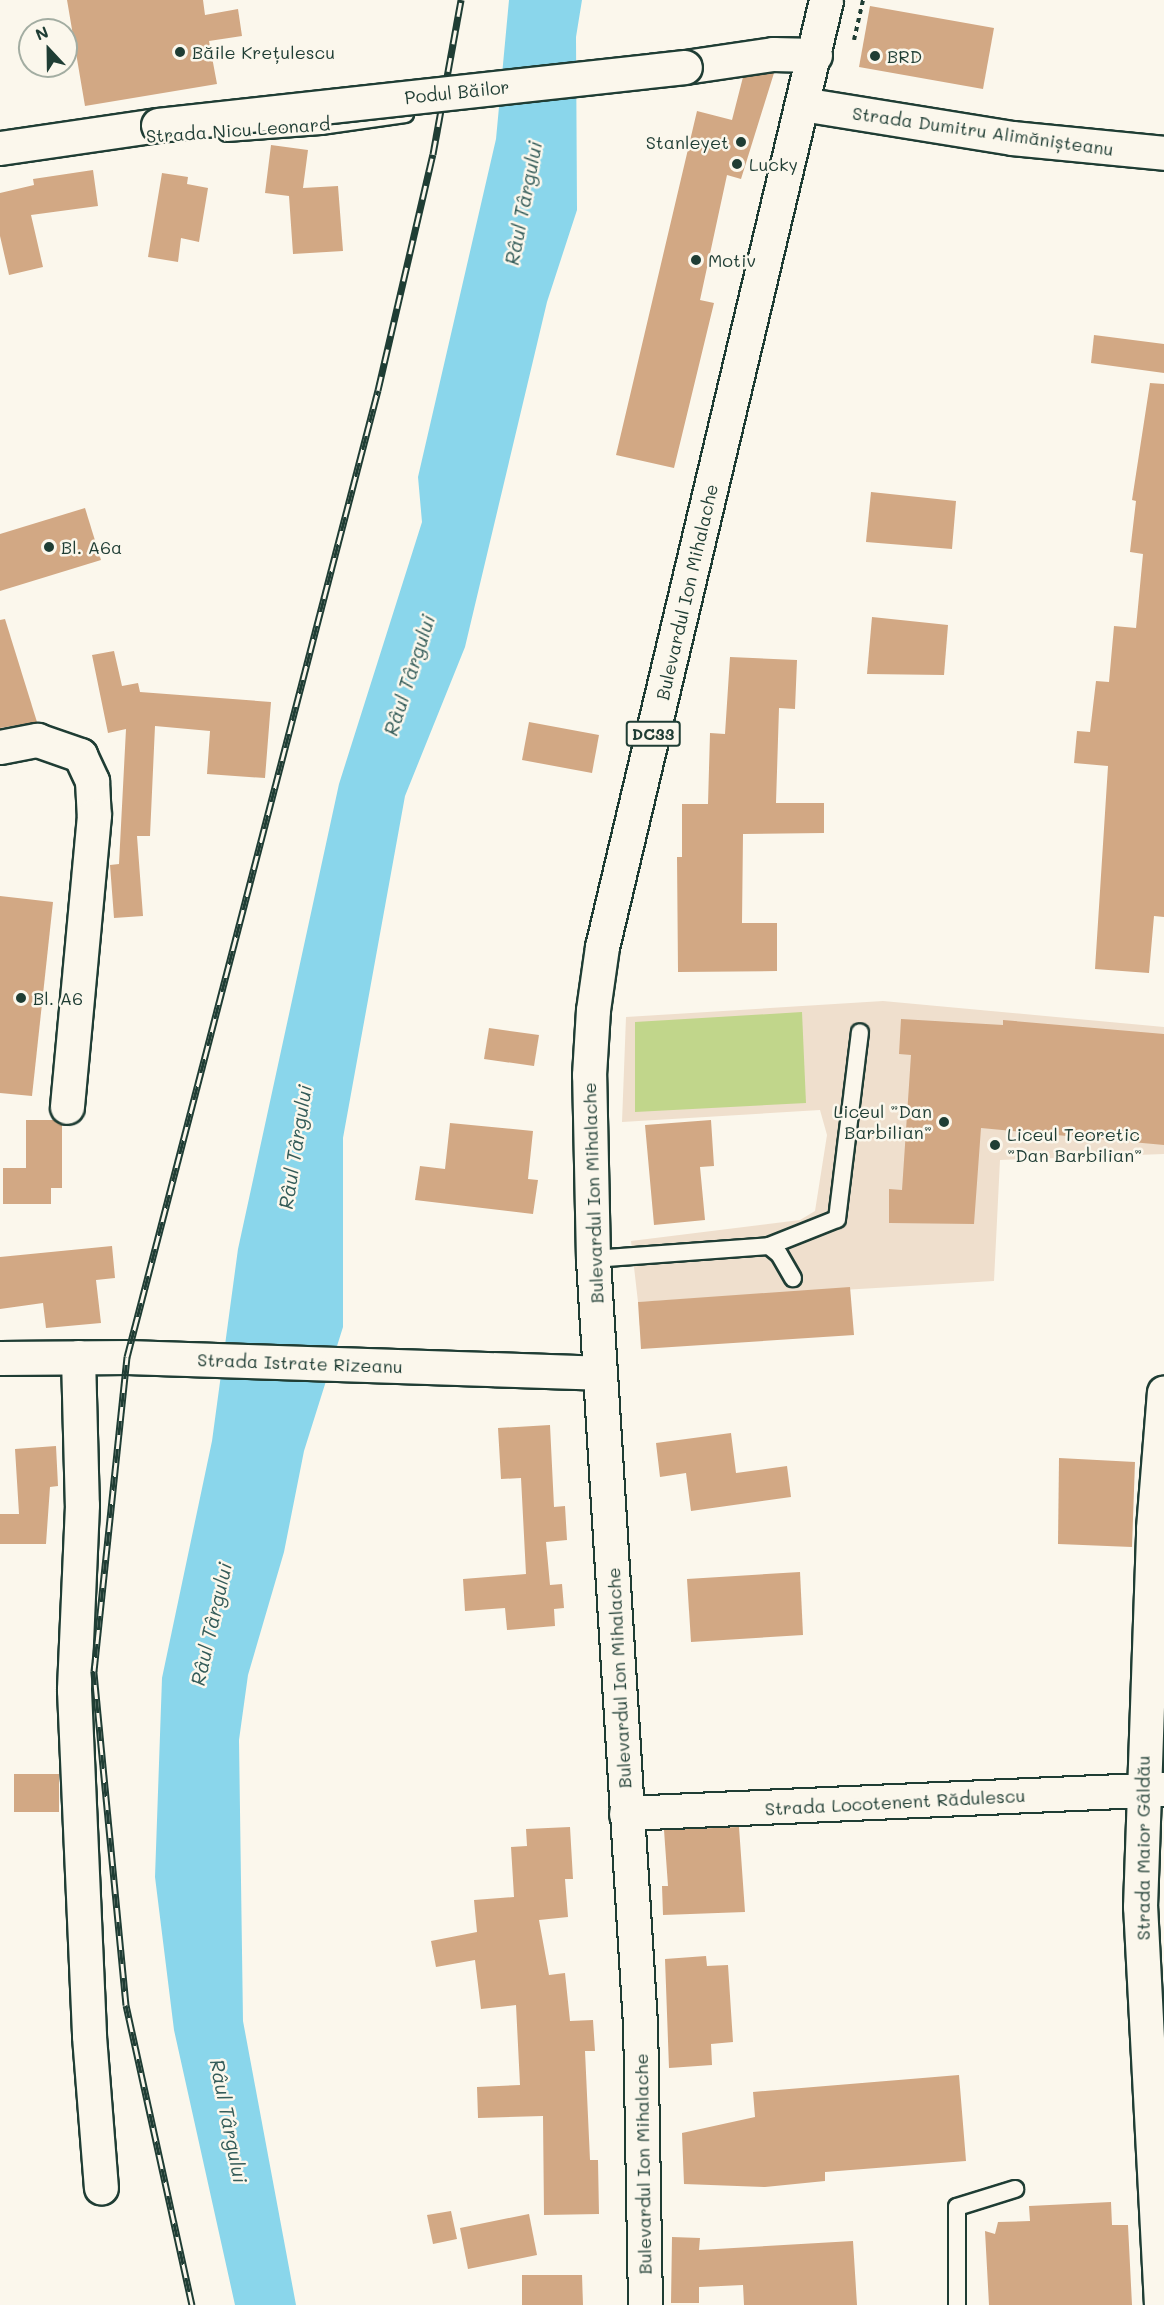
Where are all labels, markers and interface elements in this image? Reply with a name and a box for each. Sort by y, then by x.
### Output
north arrow [18,18,78,78]
text: N [32,21,51,45]
place label: Băile Krețulescu [192,41,335,63]
marker: Băile Krețulescu [173,45,187,59]
place label: BRD [887,45,922,67]
marker: BRD [868,49,882,63]
street label: Podul Băilor [403,76,511,108]
street label: Strada Dumitru Alimănișteanu [851,102,1115,160]
street label: Strada Nicu Leonard [145,113,331,147]
place label: Stanleyet [646,131,729,153]
marker: Stanleyet [734,135,748,149]
water label: Râul Târgului [499,139,547,267]
place label: Lucky [749,153,798,175]
marker: Lucky [730,157,744,171]
place label: Motiv [708,249,756,271]
marker: Motiv [689,253,703,267]
street label: Bulevardul Ion Mihalache [652,482,722,702]
place label: Bl. A6a [61,536,122,558]
marker: Bl. A6a [42,540,56,554]
water label: Râul Târgului [378,611,440,739]
road number: DC33 [624,721,682,747]
place label: Bl. A6 [33,987,83,1009]
marker: Bl. A6 [14,991,28,1005]
street label: Bulevardul Ion Mihalache [578,1082,608,1304]
water label: Râul Târgului [273,1083,317,1211]
place label: Liceul ”Dan Barbilian” [833,1101,932,1144]
marker: Liceul ”Dan Barbilian” [937,1115,951,1129]
place label: Liceul Teoretic ”Dan Barbilian” [1007,1124,1142,1166]
marker: Liceul Teoretic ”Dan Barbilian” [988,1138,1002,1152]
street label: Strada Istrate Rizeanu [197,1349,403,1377]
water label: Râul Târgului [185,1560,237,1688]
street label: Bulevardul Ion Mihalache [602,1567,636,1789]
street label: Strada Maior Gâldău [1132,1756,1154,1940]
street label: Strada Locotenent Rădulescu [764,1784,1026,1820]
street label: Bulevardul Ion Mihalache [630,2053,656,2275]
water label: Râul Târgului [205,2057,253,2185]

